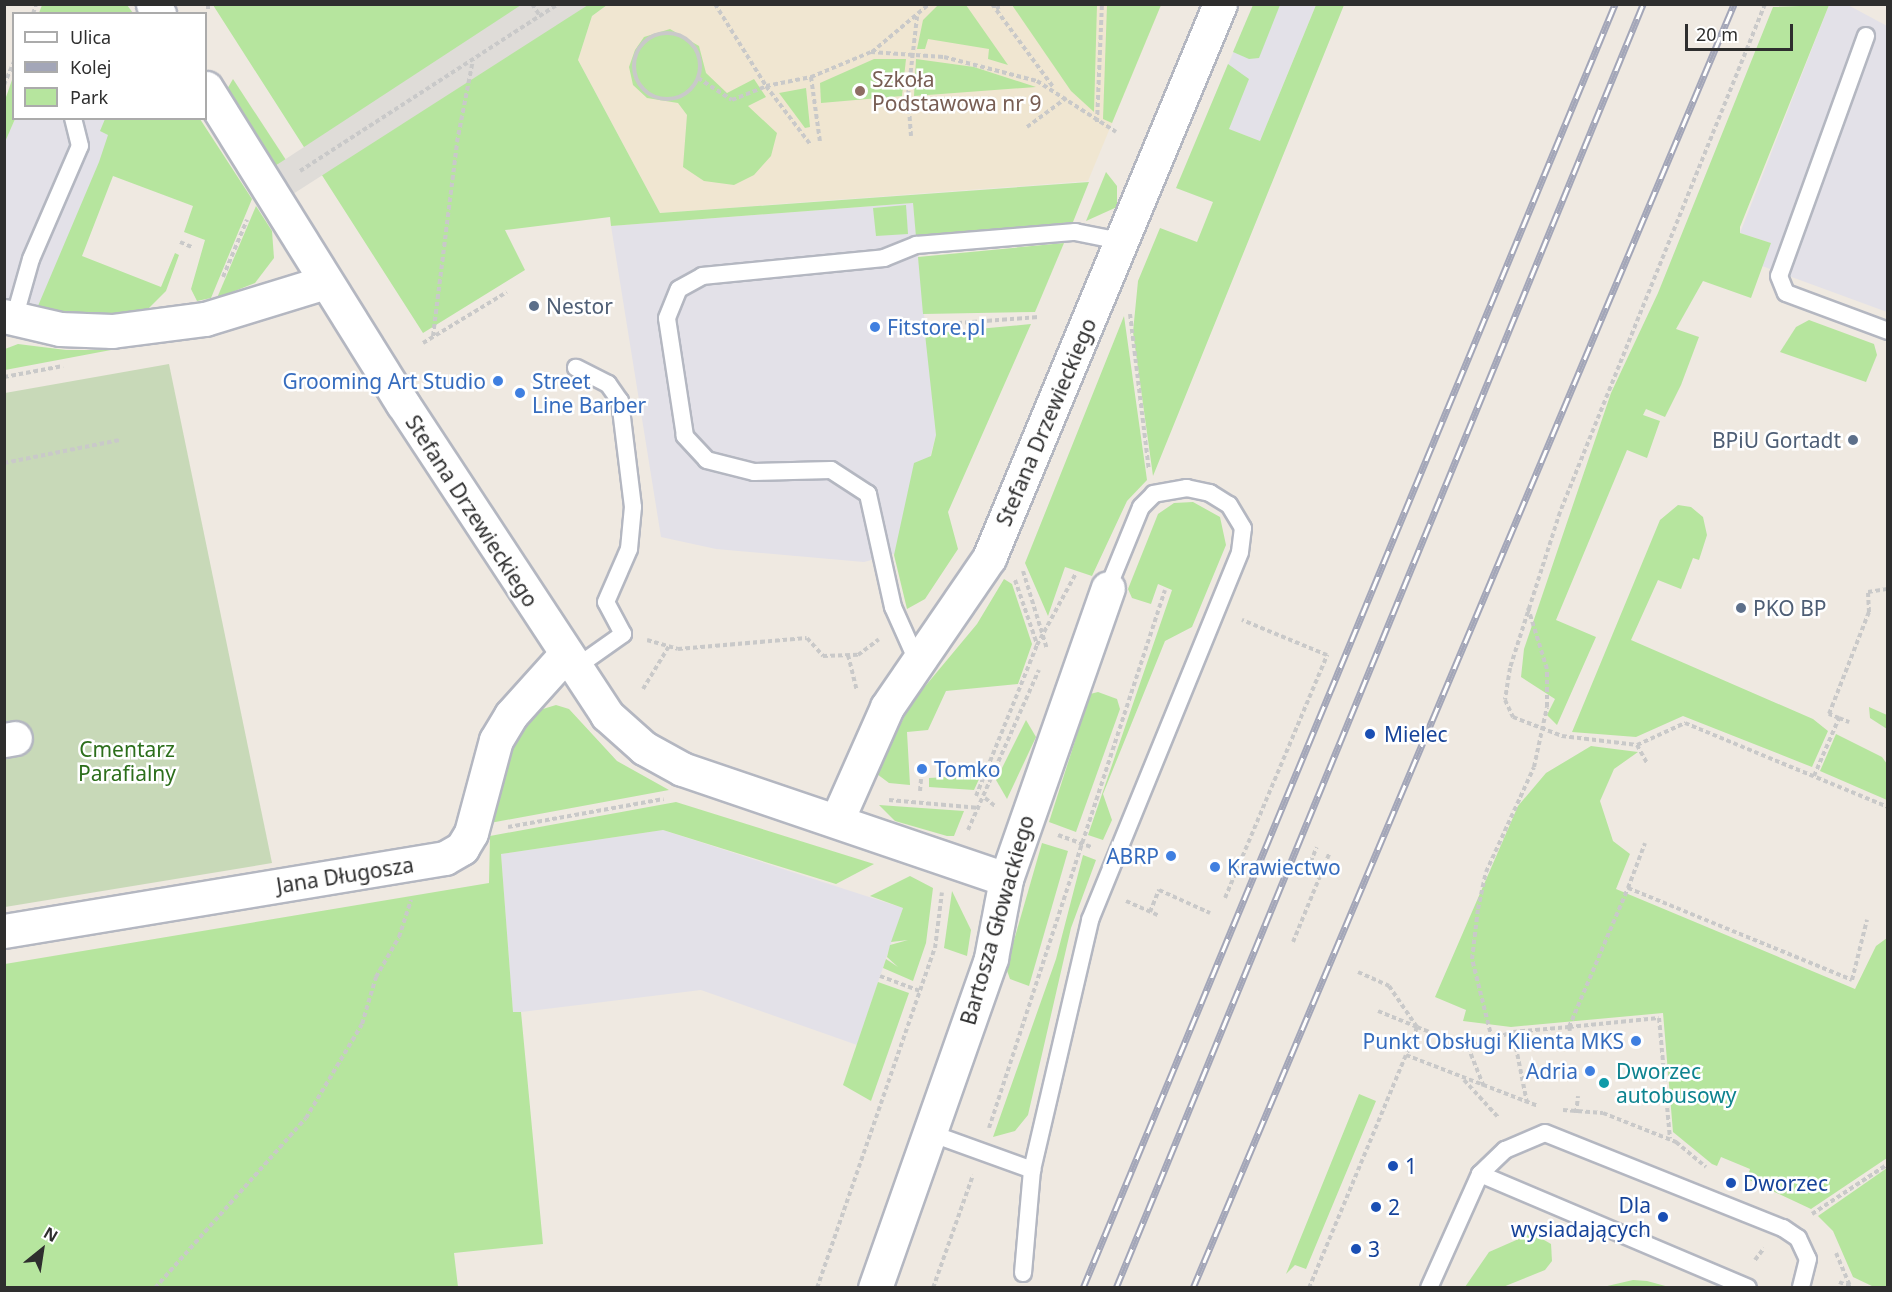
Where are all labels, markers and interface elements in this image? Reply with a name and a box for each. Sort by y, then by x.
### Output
legend [12,12,207,120]
scale bar [1688,12,1796,50]
text: 20 m [1696,22,1738,46]
text: Ulica [70,25,111,49]
text: Kolej [70,55,111,79]
place label: Szkoła Podstawowa nr 9 [872,66,1041,116]
marker: Szkoła Podstawowa nr 9 [853,84,867,98]
text: Park [70,85,108,109]
place label: Nestor [546,293,613,319]
marker: Nestor [527,299,541,313]
place label: Fitstore.pl [887,314,985,340]
street label: Stefana Drzewieckiego [991,314,1101,530]
marker: Fitstore.pl [868,320,882,334]
place label: Grooming Art Studio [282,368,486,394]
place label: Street Line Barber [532,368,646,418]
marker: Grooming Art Studio [491,374,505,388]
marker: Street Line Barber [513,386,527,400]
street label: Stefana Drzewieckiego [401,410,543,612]
place label: BPiU Gortadt [1712,427,1841,453]
marker: BPiU Gortadt [1846,433,1860,447]
place label: PKO BP [1753,595,1826,621]
marker: PKO BP [1734,601,1748,615]
place label: Mielec [1384,721,1448,747]
marker: Mielec [1361,725,1379,743]
park label: Cmentarz Parafialny [78,736,176,786]
place label: Tomko [934,756,1000,782]
marker: Tomko [915,762,929,776]
street label: Bartosza Głowackiego [955,812,1039,1028]
place label: ABRP [1106,843,1159,869]
marker: ABRP [1164,849,1178,863]
street label: Jana Długosza [274,852,416,898]
place label: Krawiectwo [1227,854,1341,880]
marker: Krawiectwo [1208,860,1222,874]
place label: Punkt Obsługi Klienta MKS [1362,1028,1624,1054]
marker: Punkt Obsługi Klienta MKS [1629,1034,1643,1048]
place label: Adria [1526,1058,1578,1084]
place label: Dworzec autobusowy [1616,1058,1736,1108]
marker: Adria [1583,1064,1597,1078]
marker: Dworzec autobusowy [1597,1076,1611,1090]
place label: 1 [1405,1153,1417,1179]
marker: 1 [1386,1159,1400,1173]
place label: Dworzec [1743,1170,1828,1196]
marker: Dworzec [1724,1176,1738,1190]
place label: Dla wysiadających [1511,1192,1651,1242]
place label: 2 [1388,1194,1400,1220]
marker: 2 [1369,1200,1383,1214]
marker: Dla wysiadających [1656,1210,1670,1224]
north arrow [12,1220,72,1280]
text: N [40,1222,62,1247]
place label: 3 [1368,1236,1380,1262]
marker: 3 [1349,1242,1363,1256]

